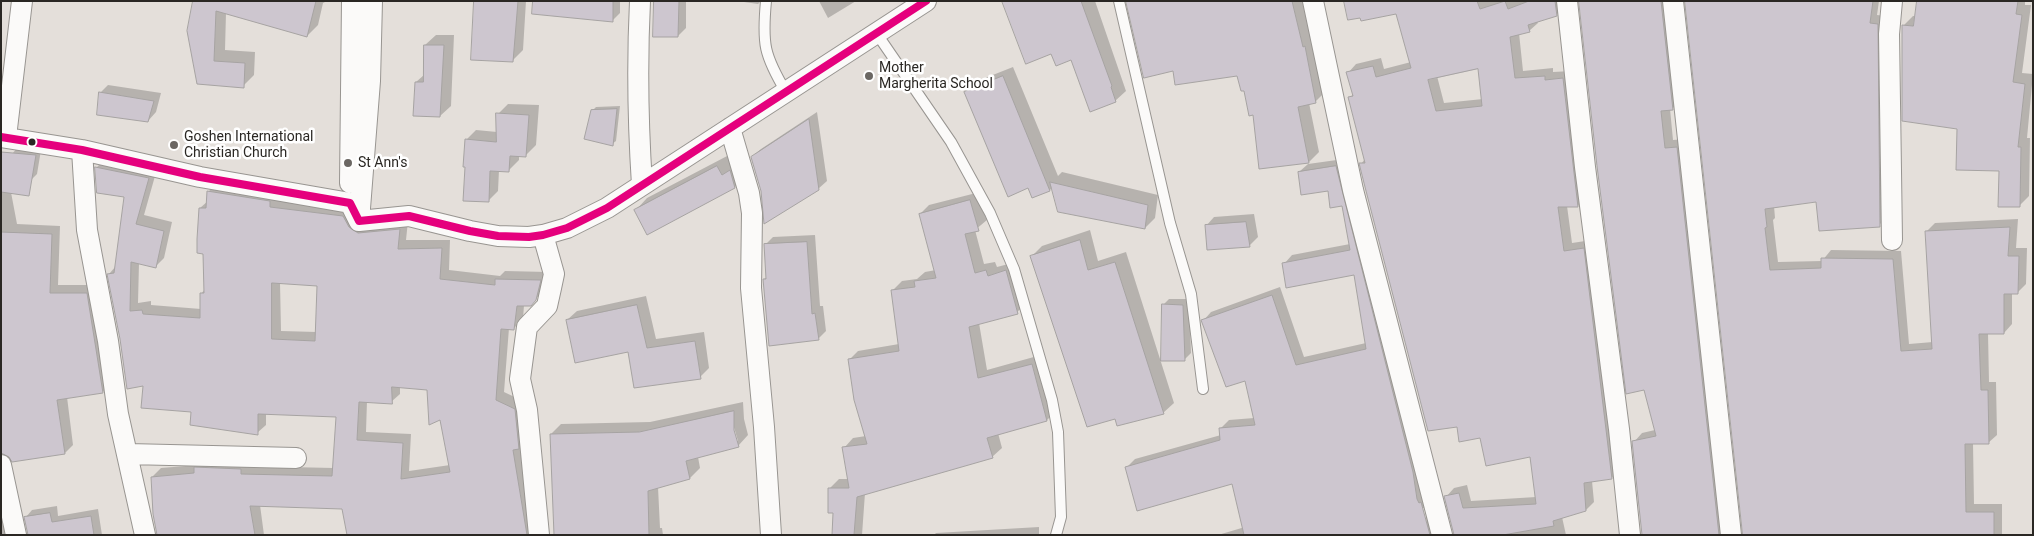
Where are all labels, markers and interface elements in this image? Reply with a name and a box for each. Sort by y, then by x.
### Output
place label: Mother Margherita School [879,60,993,92]
marker: Mother Margherita School [863,70,875,82]
place label: Goshen International Christian Church [184,129,313,162]
unlabelled marker [27,137,37,147]
marker: Goshen International Christian Church [168,139,180,151]
place label: St Ann's [358,155,407,171]
marker: St Ann's [342,157,354,169]

